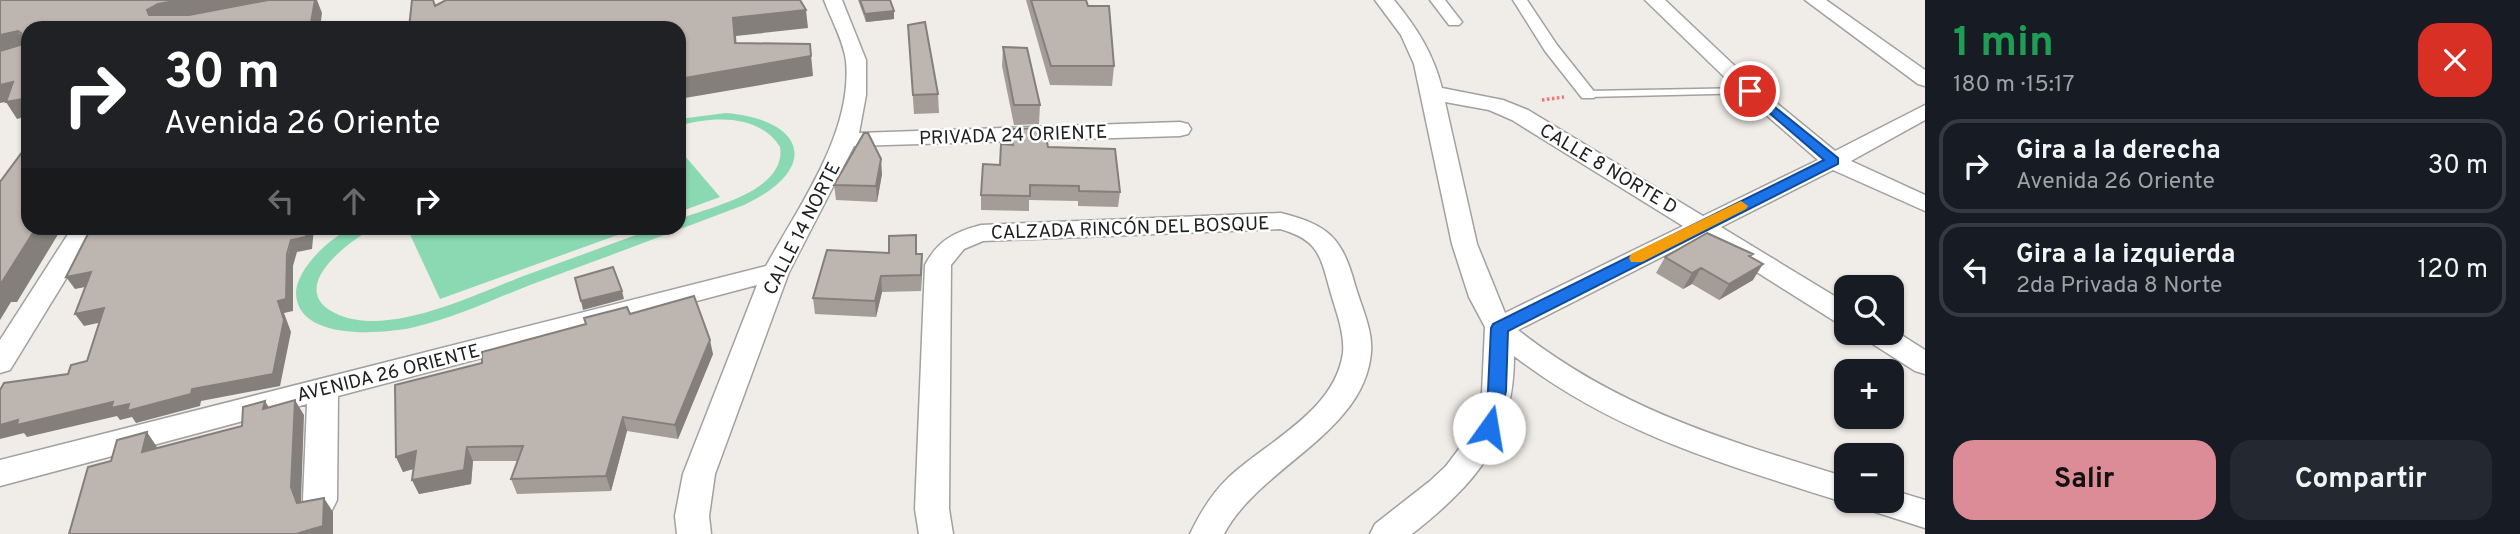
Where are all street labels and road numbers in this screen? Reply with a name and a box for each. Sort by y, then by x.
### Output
street label: CALLE 8 NORTE D [1535,119,1681,220]
street label: PRIVADA 24 ORIENTE [919,121,1108,151]
street label: CALLE 14 NORTE [759,158,847,300]
street label: CALZADA RINCÓN DEL BOSQUE [990,211,1270,246]
street label: AVENIDA 26 ORIENTE [294,340,483,408]

